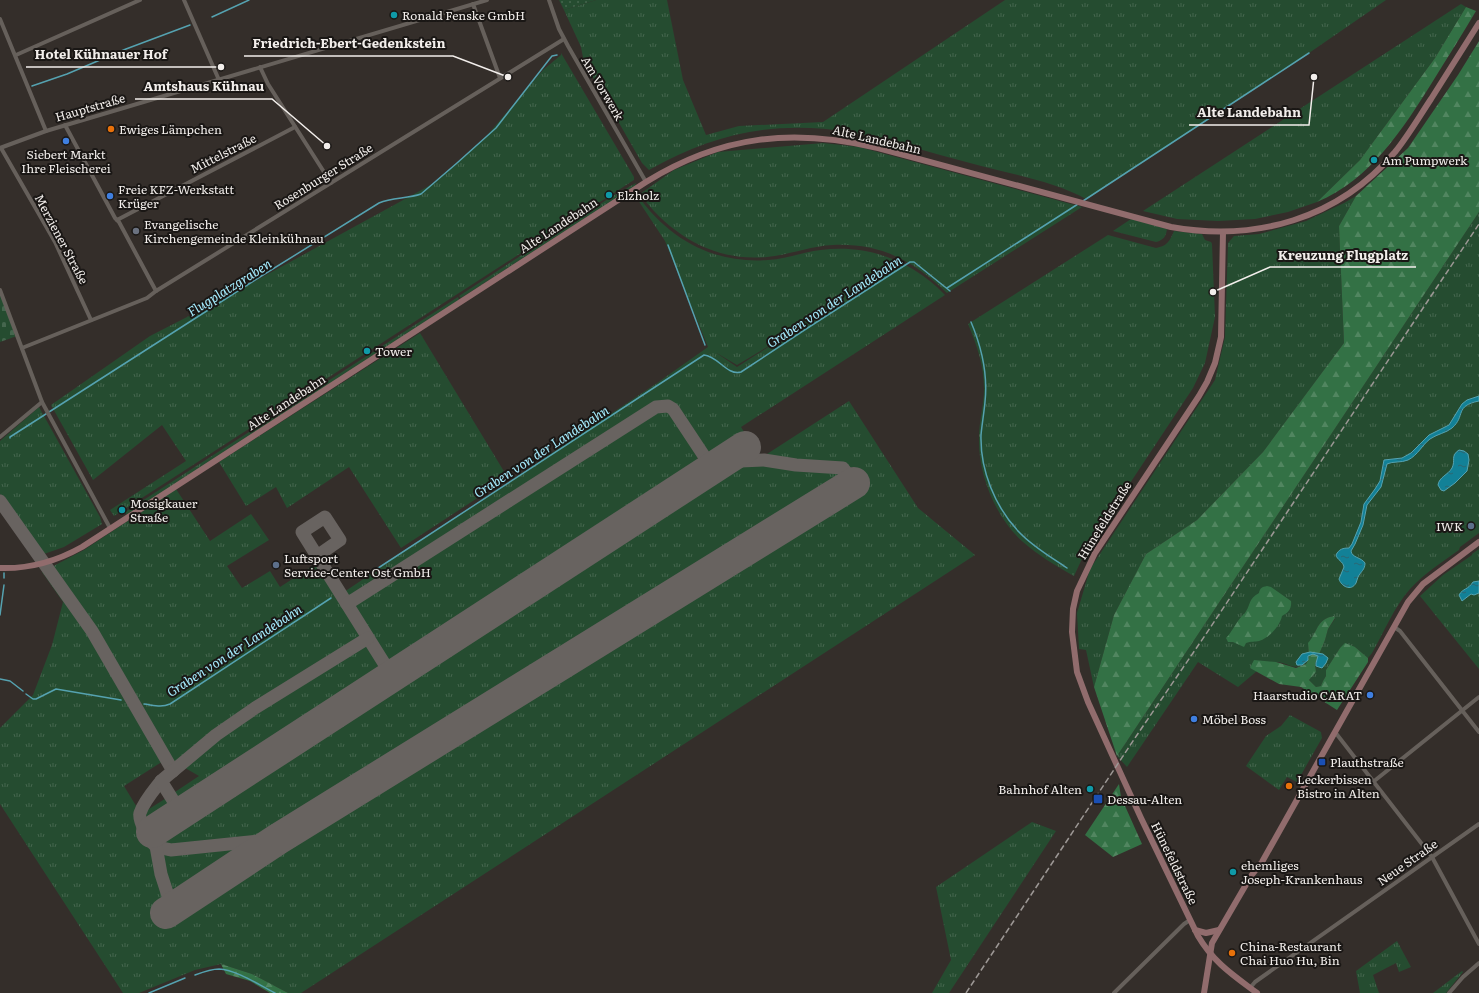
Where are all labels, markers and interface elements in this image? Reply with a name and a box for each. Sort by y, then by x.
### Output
place label: Ronald Fenske GmbH [402,6,525,24]
marker: Ronald Fenske GmbH [389,10,399,20]
callout: Friedrich-Ebert-Gedenkstein [244,31,453,56]
text: Friedrich-Ebert-Gedenkstein [252,33,446,52]
callout: Hotel Kühnauer Hof [26,42,175,67]
text: Hotel Kühnauer Hof [35,44,169,63]
street label: Am Vorwerk [577,52,629,124]
callout: Amtshaus Kühnau [135,74,272,99]
text: Amtshaus Kühnau [144,76,265,95]
street label: Hauptstraße [53,88,127,126]
callout: Alte Landebahn [1189,100,1309,125]
text: Alte Landebahn [1197,102,1301,121]
place label: Ewiges Lämpchen [119,120,222,138]
street label: Alte Landebahn [831,120,923,158]
marker: Ewiges Lämpchen [106,124,116,134]
street label: Mittelstraße [187,129,259,177]
marker: Siebert Markt Ihre Fleischerei [61,136,71,146]
street label: Rosenburger Straße [270,138,376,214]
place label: Siebert Markt Ihre Fleischerei [21,145,111,177]
place label: Am Pumpwerk [1382,151,1468,169]
marker: Am Pumpwerk [1369,155,1379,165]
place label: Freie KFZ-Werkstatt Krüger [118,180,234,212]
place label: Elzholz [617,186,659,204]
marker: Elzholz [604,190,614,200]
street label: Merziener Straße [31,191,93,287]
marker: Freie KFZ-Werkstatt Krüger [105,191,115,201]
street label: Alte Landebahn [515,193,601,257]
place label: Evangelische Kirchengemeinde Kleinkühnau [144,215,324,247]
marker: Evangelische Kirchengemeinde Kleinkühnau [131,226,141,236]
callout: Kreuzung Flugplatz [1270,242,1416,267]
text: Kreuzung Flugplatz [1278,245,1408,264]
water label: Graben von der Landebahn [763,250,906,352]
water label: Flugplatzgraben [183,253,275,320]
place label: Tower [375,342,412,360]
marker: Tower [362,346,372,356]
street label: Alte Landebahn [243,370,329,434]
water label: Graben von der Landebahn [470,400,613,502]
street label: Hünefeldstraße [1073,477,1135,563]
place label: Mosigkauer Straße [130,494,198,526]
marker: Mosigkauer Straße [117,505,127,515]
place label: IWK [1436,517,1463,535]
marker: IWK [1466,521,1476,531]
place label: Luftsport Service-Center Ost GmbH [284,549,431,581]
marker: Luftsport Service-Center Ost GmbH [271,560,281,570]
water label: Graben von der Landebahn [163,599,306,701]
place label: Haarstudio CARAT [1253,686,1362,704]
marker: Haarstudio CARAT [1365,690,1375,700]
place label: Möbel Boss [1202,710,1266,728]
marker: Möbel Boss [1189,714,1199,724]
place label: Plauthstraße [1330,753,1404,771]
marker: Plauthstraße [1317,757,1327,767]
place label: Leckerbissen Bistro in Alten [1297,770,1380,802]
place label: Bahnhof Alten [998,780,1082,798]
marker: Leckerbissen Bistro in Alten [1284,781,1294,791]
marker: Bahnhof Alten [1085,784,1095,794]
place label: Dessau-Alten [1107,790,1182,808]
marker: Dessau-Alten [1092,793,1104,805]
street label: Hünefeldstraße [1147,819,1203,907]
street label: Neue Straße [1373,835,1441,889]
place label: ehemliges Joseph-Krankenhaus [1241,856,1363,888]
marker: ehemliges Joseph-Krankenhaus [1228,867,1238,877]
place label: China-Restaurant Chai Huo Hu, Bin [1240,937,1342,969]
marker: China-Restaurant Chai Huo Hu, Bin [1227,948,1237,958]

